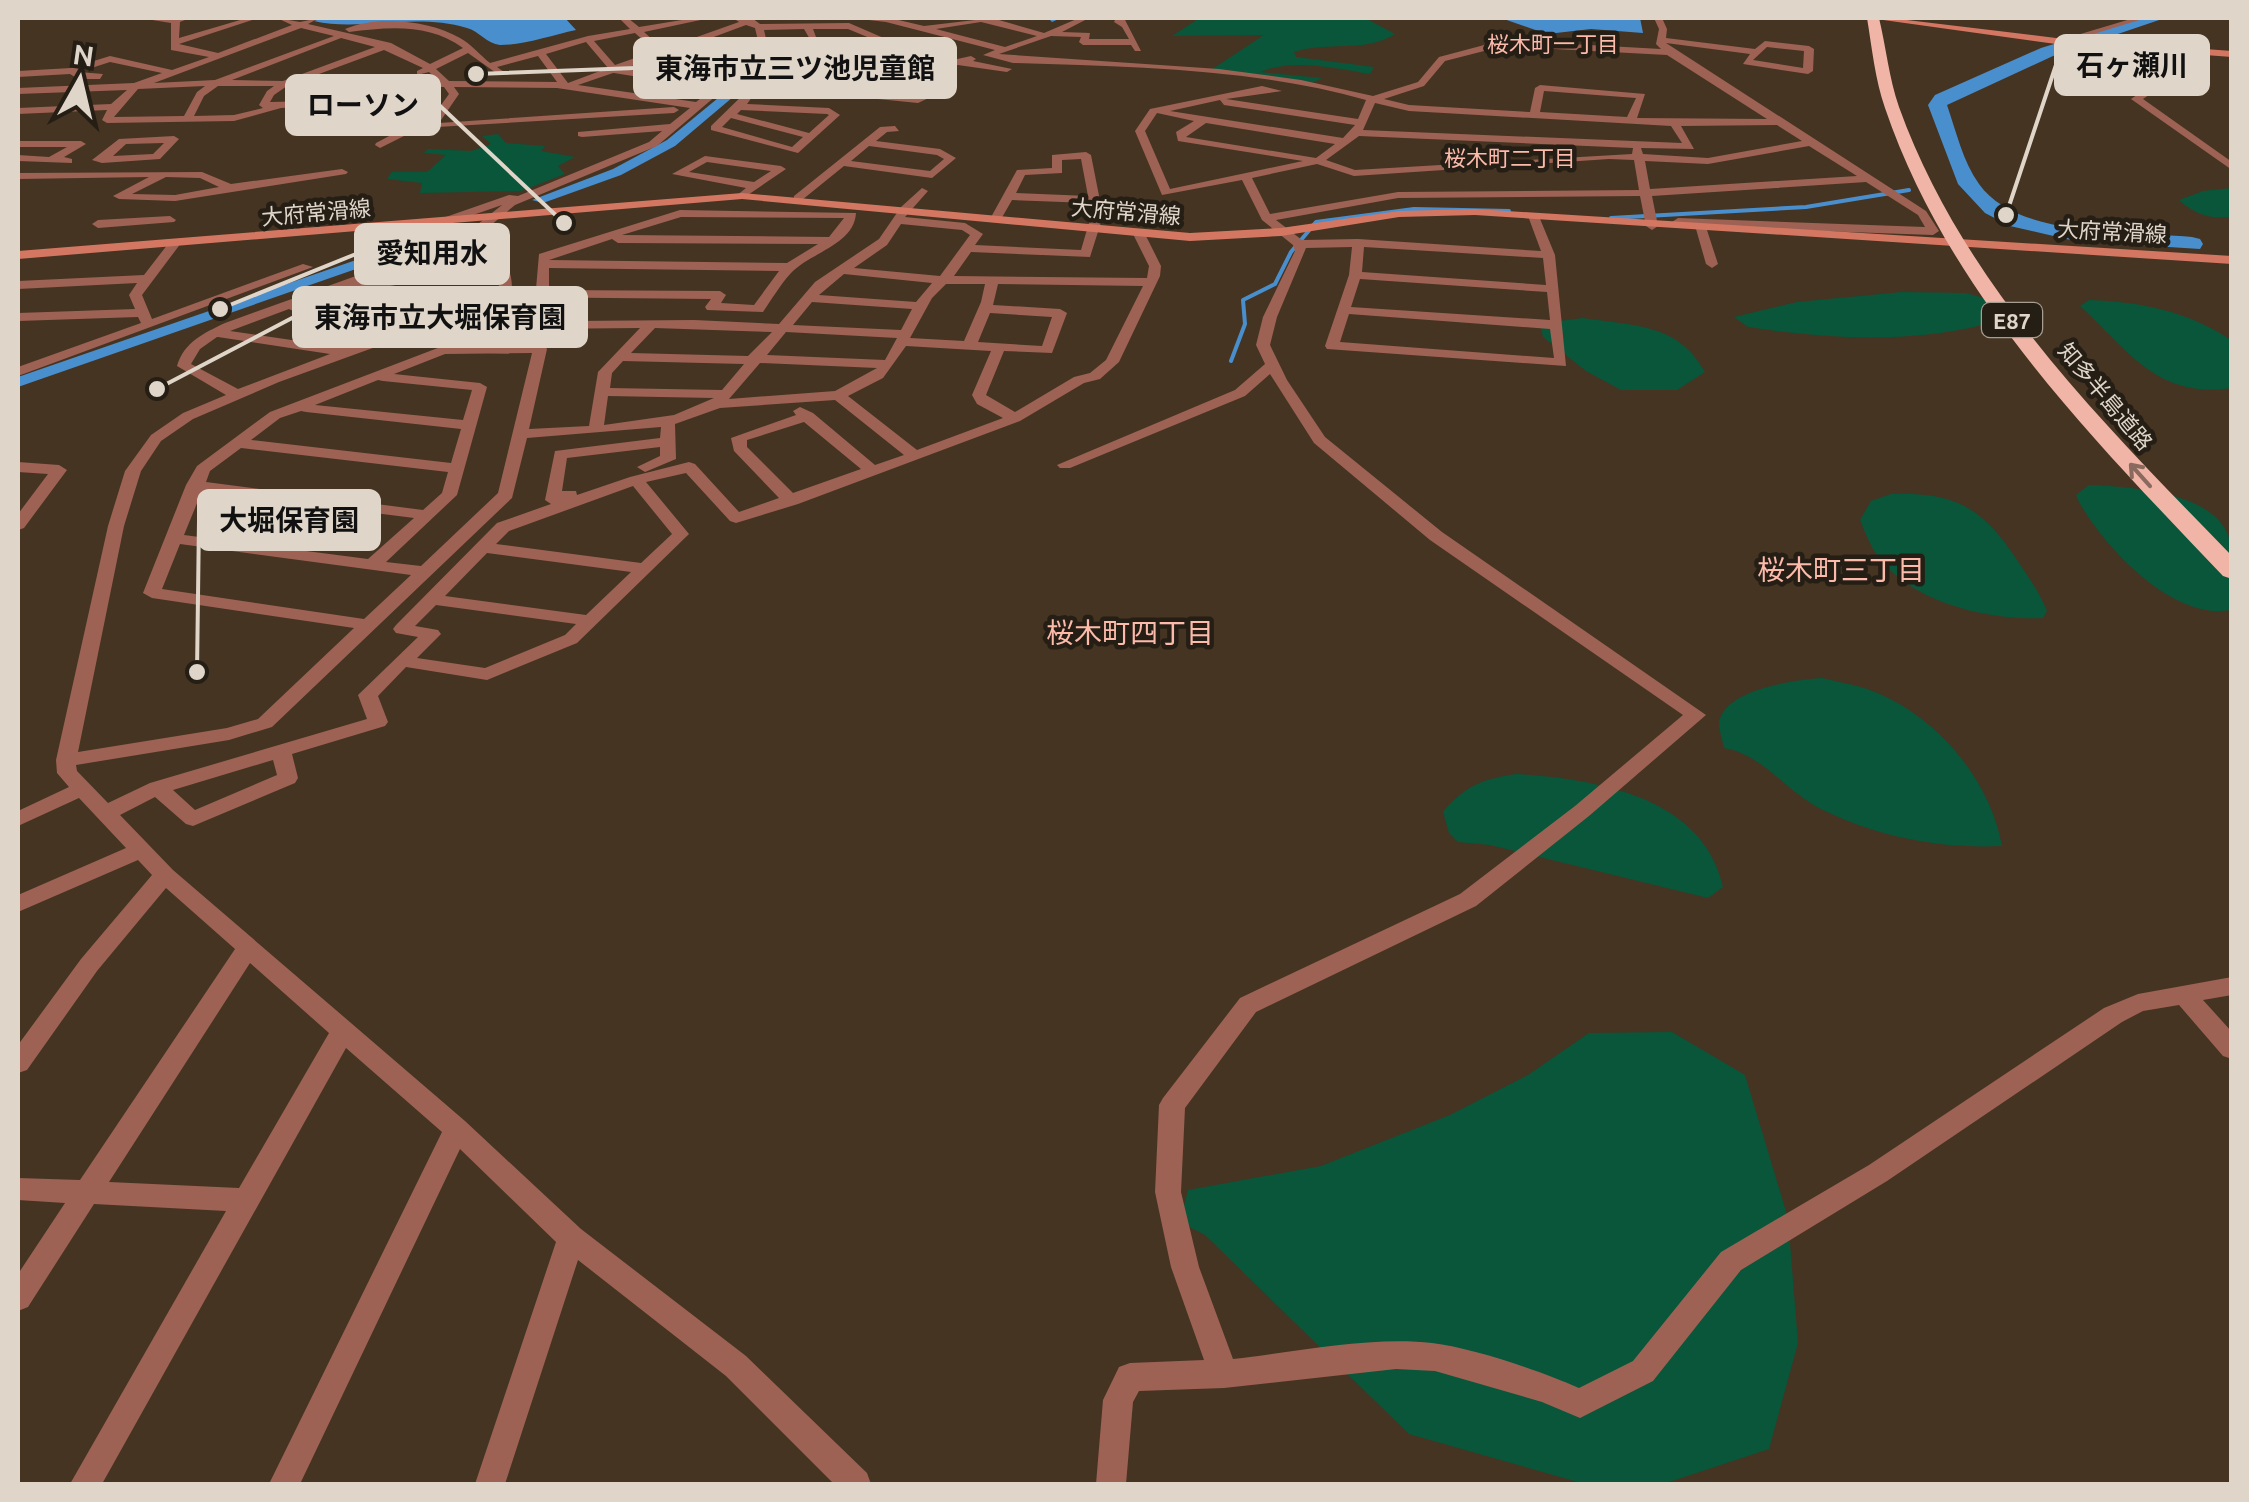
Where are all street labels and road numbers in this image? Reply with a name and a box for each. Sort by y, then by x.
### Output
street label: 大府常滑線 [1070,194,1182,228]
street label: 大府常滑線 [260,195,372,229]
street label: 大府常滑線 [2056,216,2168,246]
road number: E87 [1982,303,2042,337]
street label: 知多半島道路 [2054,337,2158,455]

